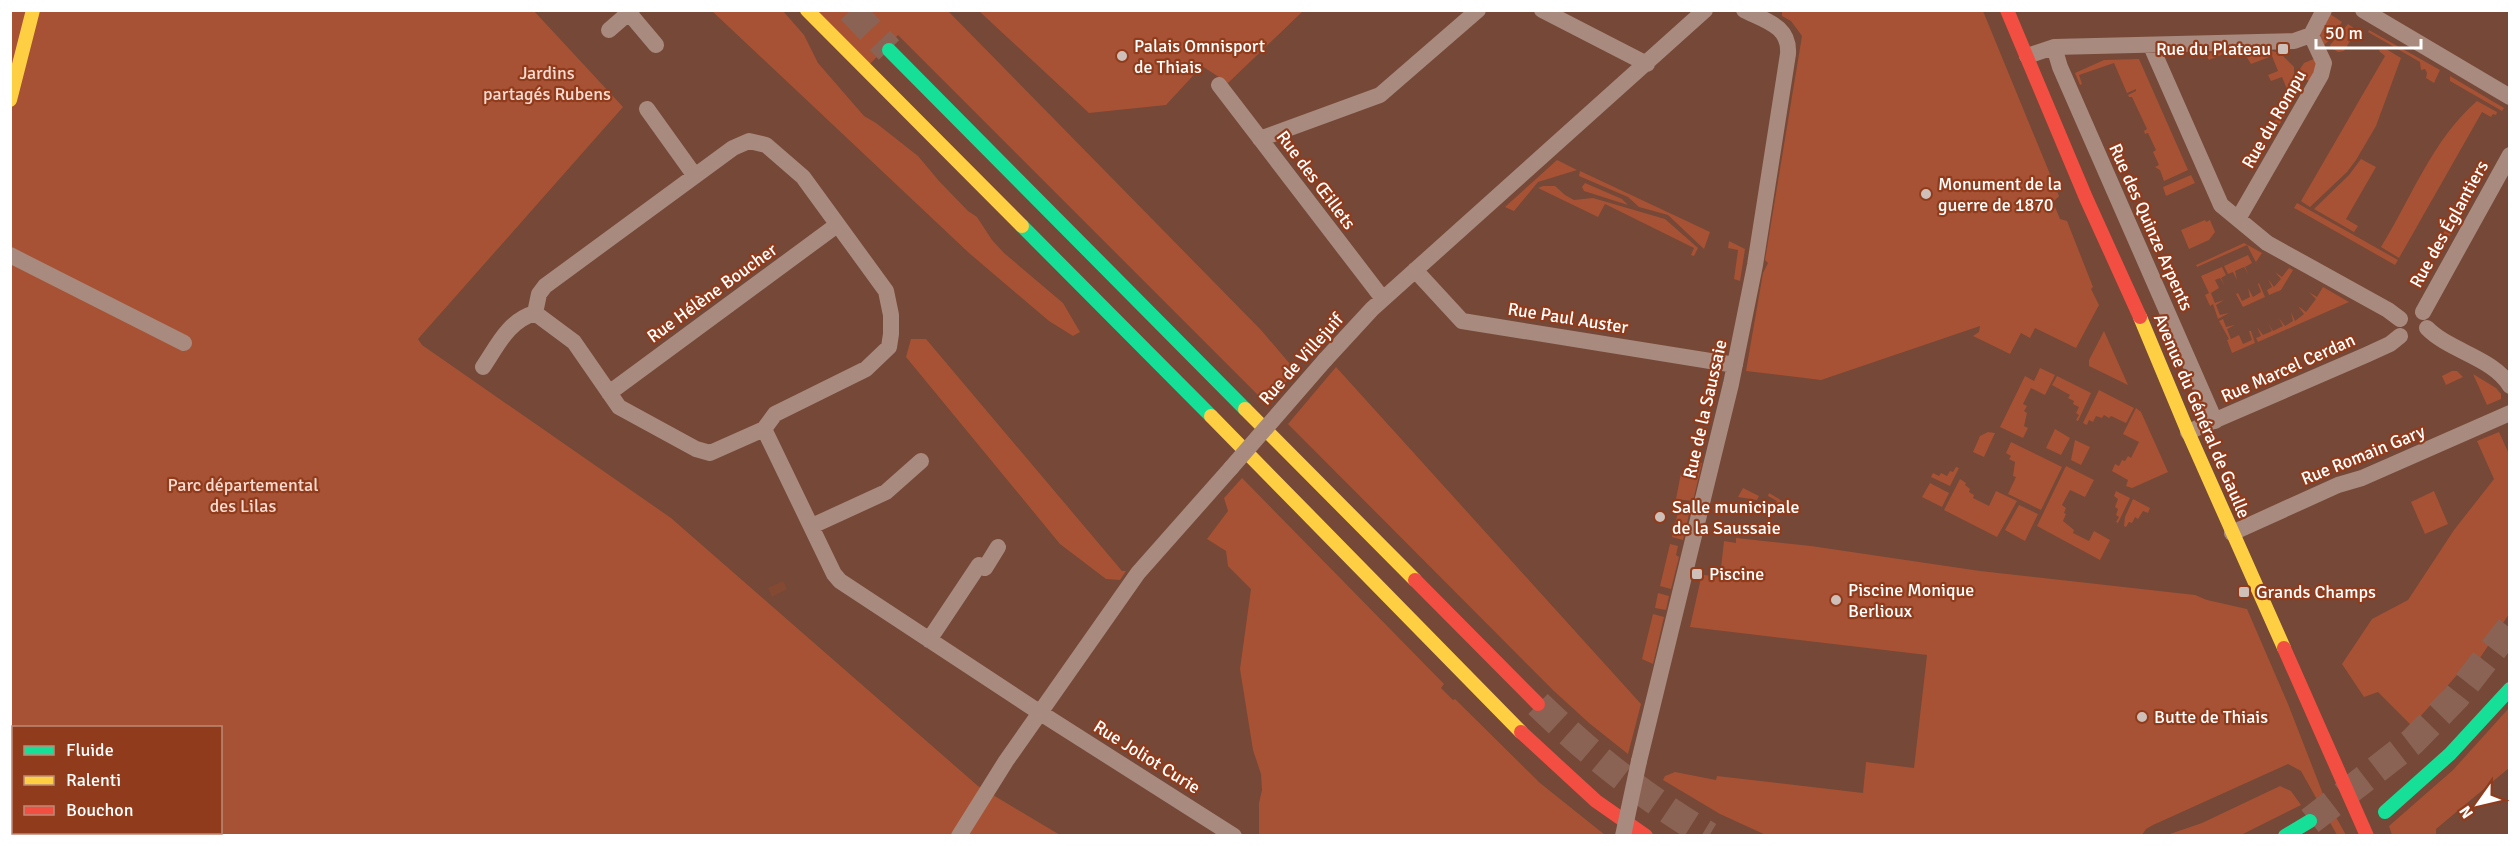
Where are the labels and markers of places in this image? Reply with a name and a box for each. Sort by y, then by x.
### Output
place label: Palais Omnisport de Thiais [1134,35,1265,78]
place label: Rue du Plateau [2156,38,2271,60]
marker: Rue du Plateau [2276,42,2290,56]
marker: Palais Omnisport de Thiais [1115,49,1129,63]
place label: Monument de la guerre de 1870 [1938,173,2062,216]
marker: Monument de la guerre de 1870 [1919,187,1933,201]
place label: Salle municipale de la Saussaie [1672,496,1800,539]
marker: Salle municipale de la Saussaie [1653,510,1667,524]
place label: Piscine [1709,563,1764,585]
marker: Piscine [1690,567,1704,581]
place label: Piscine Monique Berlioux [1848,579,1974,622]
place label: Grands Champs [2256,581,2376,603]
marker: Grands Champs [2237,585,2251,599]
marker: Piscine Monique Berlioux [1829,593,1843,607]
place label: Butte de Thiais [2154,706,2268,728]
marker: Butte de Thiais [2135,710,2149,724]

